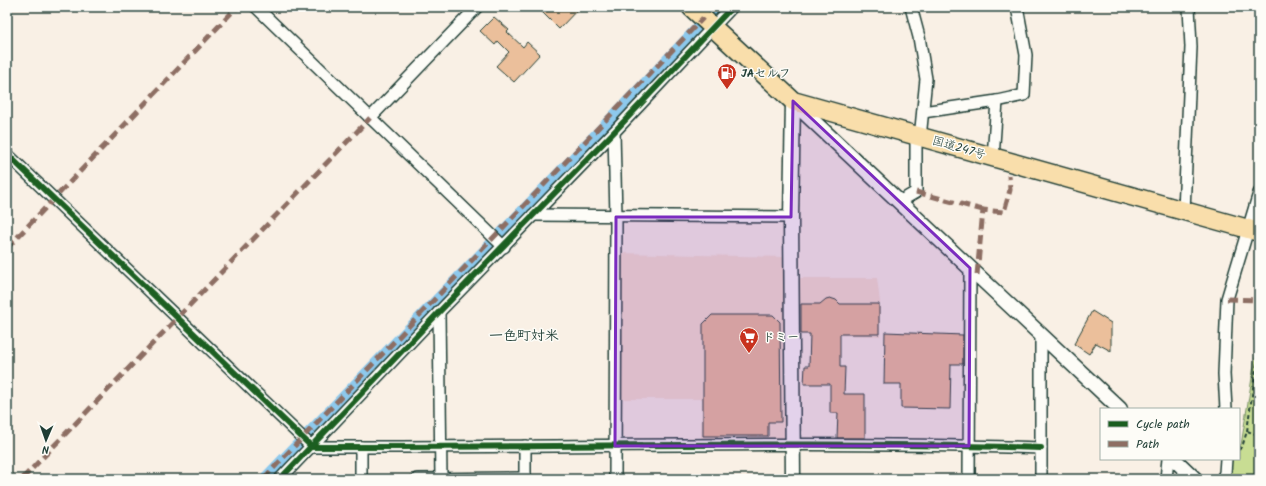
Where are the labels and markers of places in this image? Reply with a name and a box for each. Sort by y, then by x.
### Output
fuel station icon: JAセルフ [716,62,738,90]
place label: JAセルフ [741,64,791,83]
supermarket icon: ドミー [738,326,760,354]
place label: ドミー [763,328,799,347]

